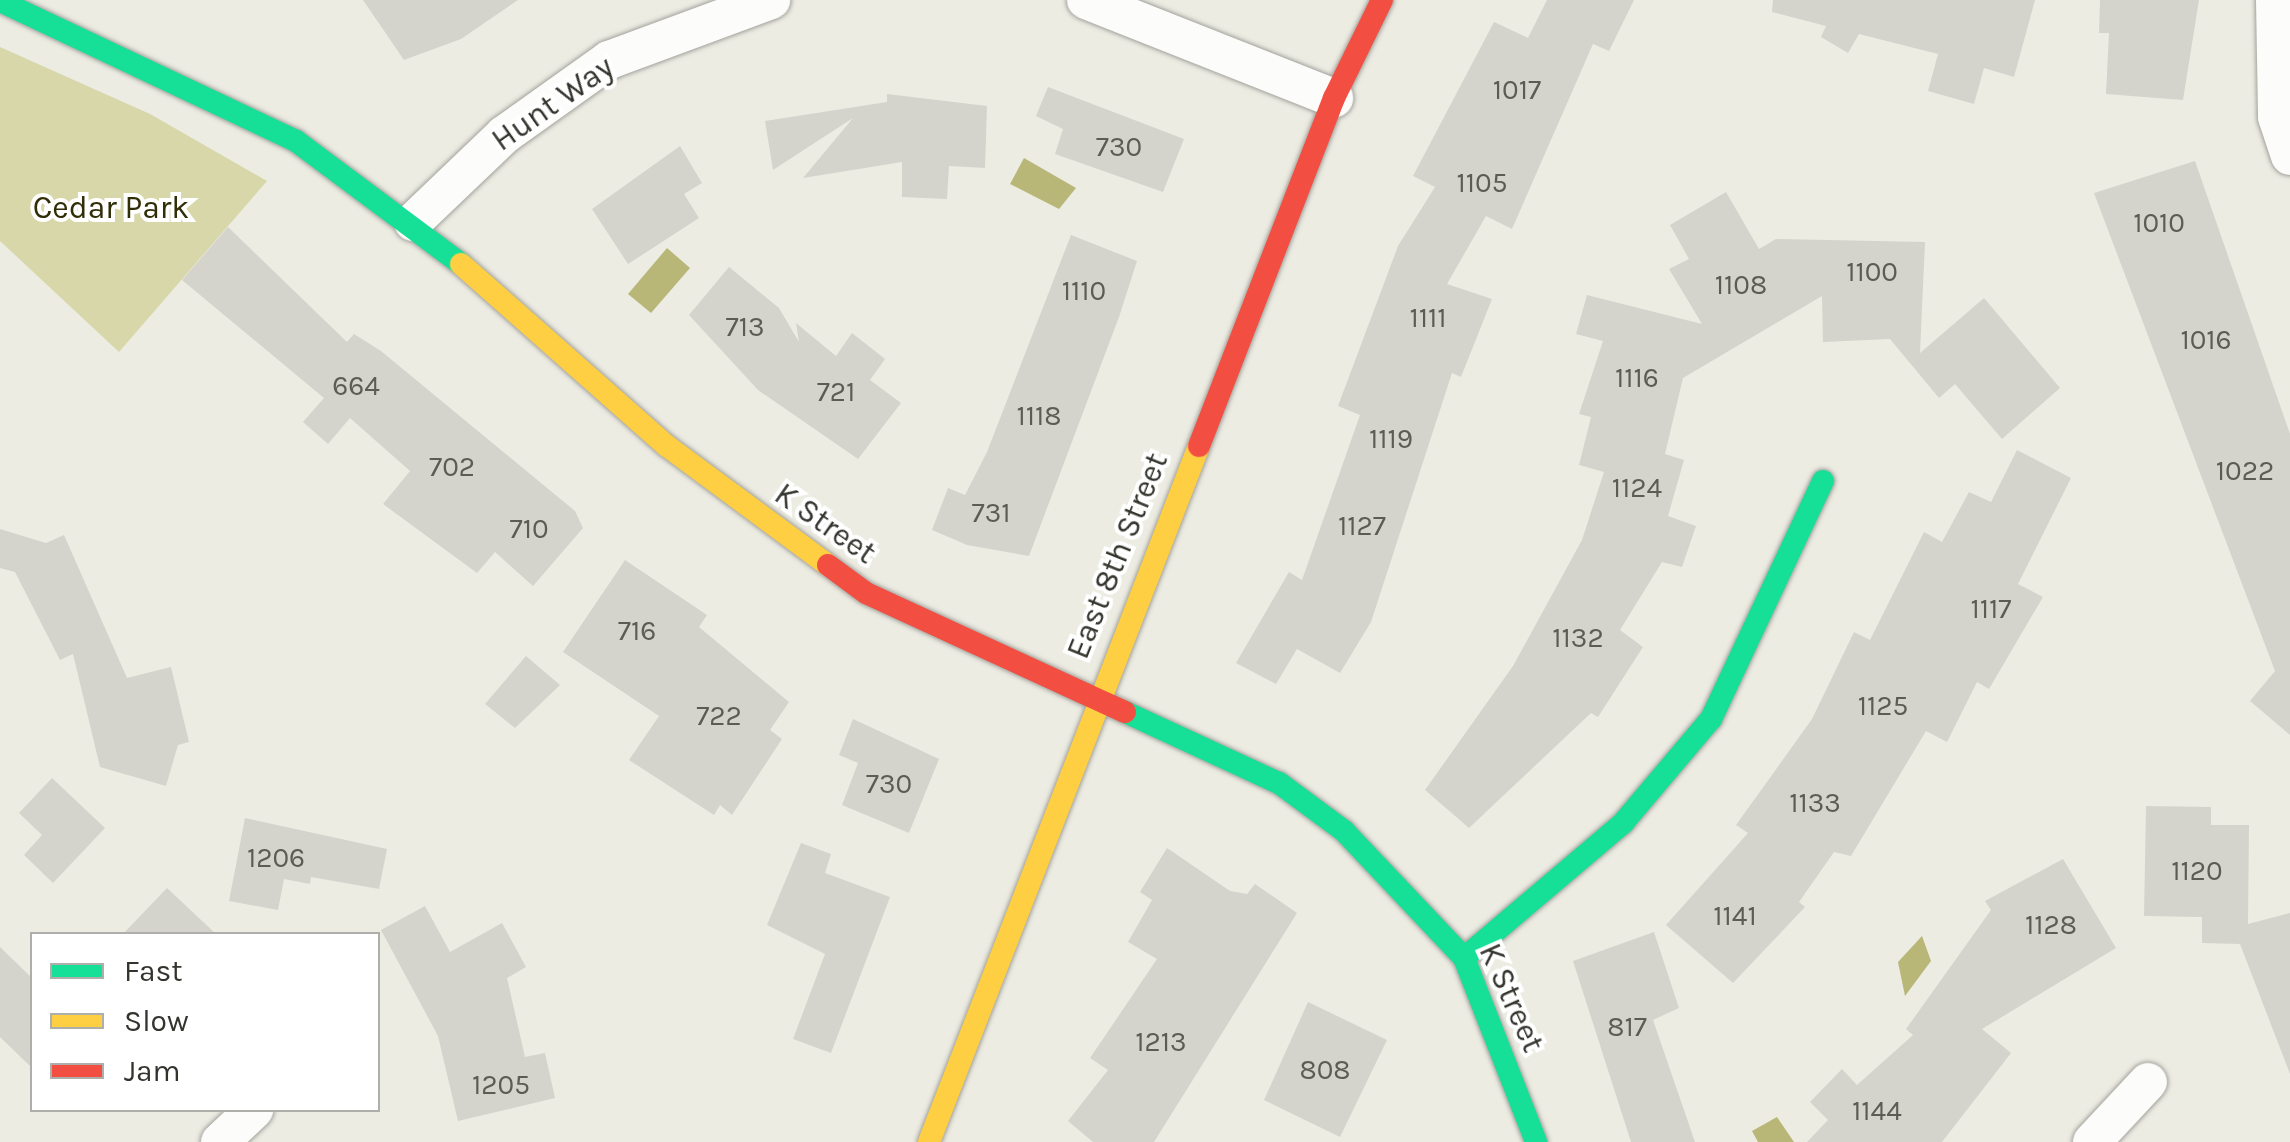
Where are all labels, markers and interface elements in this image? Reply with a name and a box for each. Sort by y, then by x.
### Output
street label: Hunt Way [485,48,621,160]
house number: 1017 [1493,73,1541,107]
house number: 730 [1096,130,1142,164]
house number: 1105 [1457,166,1507,200]
park label: Cedar Park [33,189,189,227]
house number: 1010 [2133,206,2185,240]
house number: 1100 [1846,255,1898,289]
house number: 1108 [1715,268,1767,302]
house number: 1110 [1062,274,1106,308]
house number: 1111 [1409,301,1447,335]
house number: 713 [726,310,764,344]
house number: 1016 [2180,323,2232,357]
house number: 1116 [1615,361,1659,395]
house number: 664 [332,369,380,403]
house number: 721 [817,375,855,409]
house number: 1118 [1017,399,1061,433]
house number: 1119 [1369,422,1413,456]
street label: East 8th Street [1059,448,1177,664]
house number: 702 [429,450,475,484]
house number: 1022 [2216,454,2274,488]
house number: 1124 [1612,471,1662,505]
street label: K Street [767,475,883,573]
house number: 731 [972,496,1010,530]
house number: 1127 [1338,509,1386,543]
house number: 710 [509,512,549,546]
house number: 1117 [1971,592,2011,626]
house number: 716 [618,614,656,648]
house number: 1132 [1552,621,1604,655]
house number: 1125 [1858,689,1908,723]
house number: 722 [696,699,742,733]
house number: 730 [866,767,912,801]
house number: 1133 [1789,786,1841,820]
house number: 1206 [247,841,305,875]
house number: 1120 [2171,854,2223,888]
house number: 1141 [1713,899,1757,933]
house number: 1128 [2025,908,2077,942]
legend [30,932,380,1112]
street label: K Street [1470,938,1552,1058]
text: Fast [124,953,183,989]
text: Slow [124,1003,189,1039]
house number: 817 [1607,1010,1647,1044]
house number: 1213 [1135,1025,1187,1059]
text: Jam [124,1053,181,1089]
house number: 808 [1299,1053,1351,1087]
house number: 1205 [472,1068,530,1102]
house number: 1144 [1852,1094,1902,1128]

